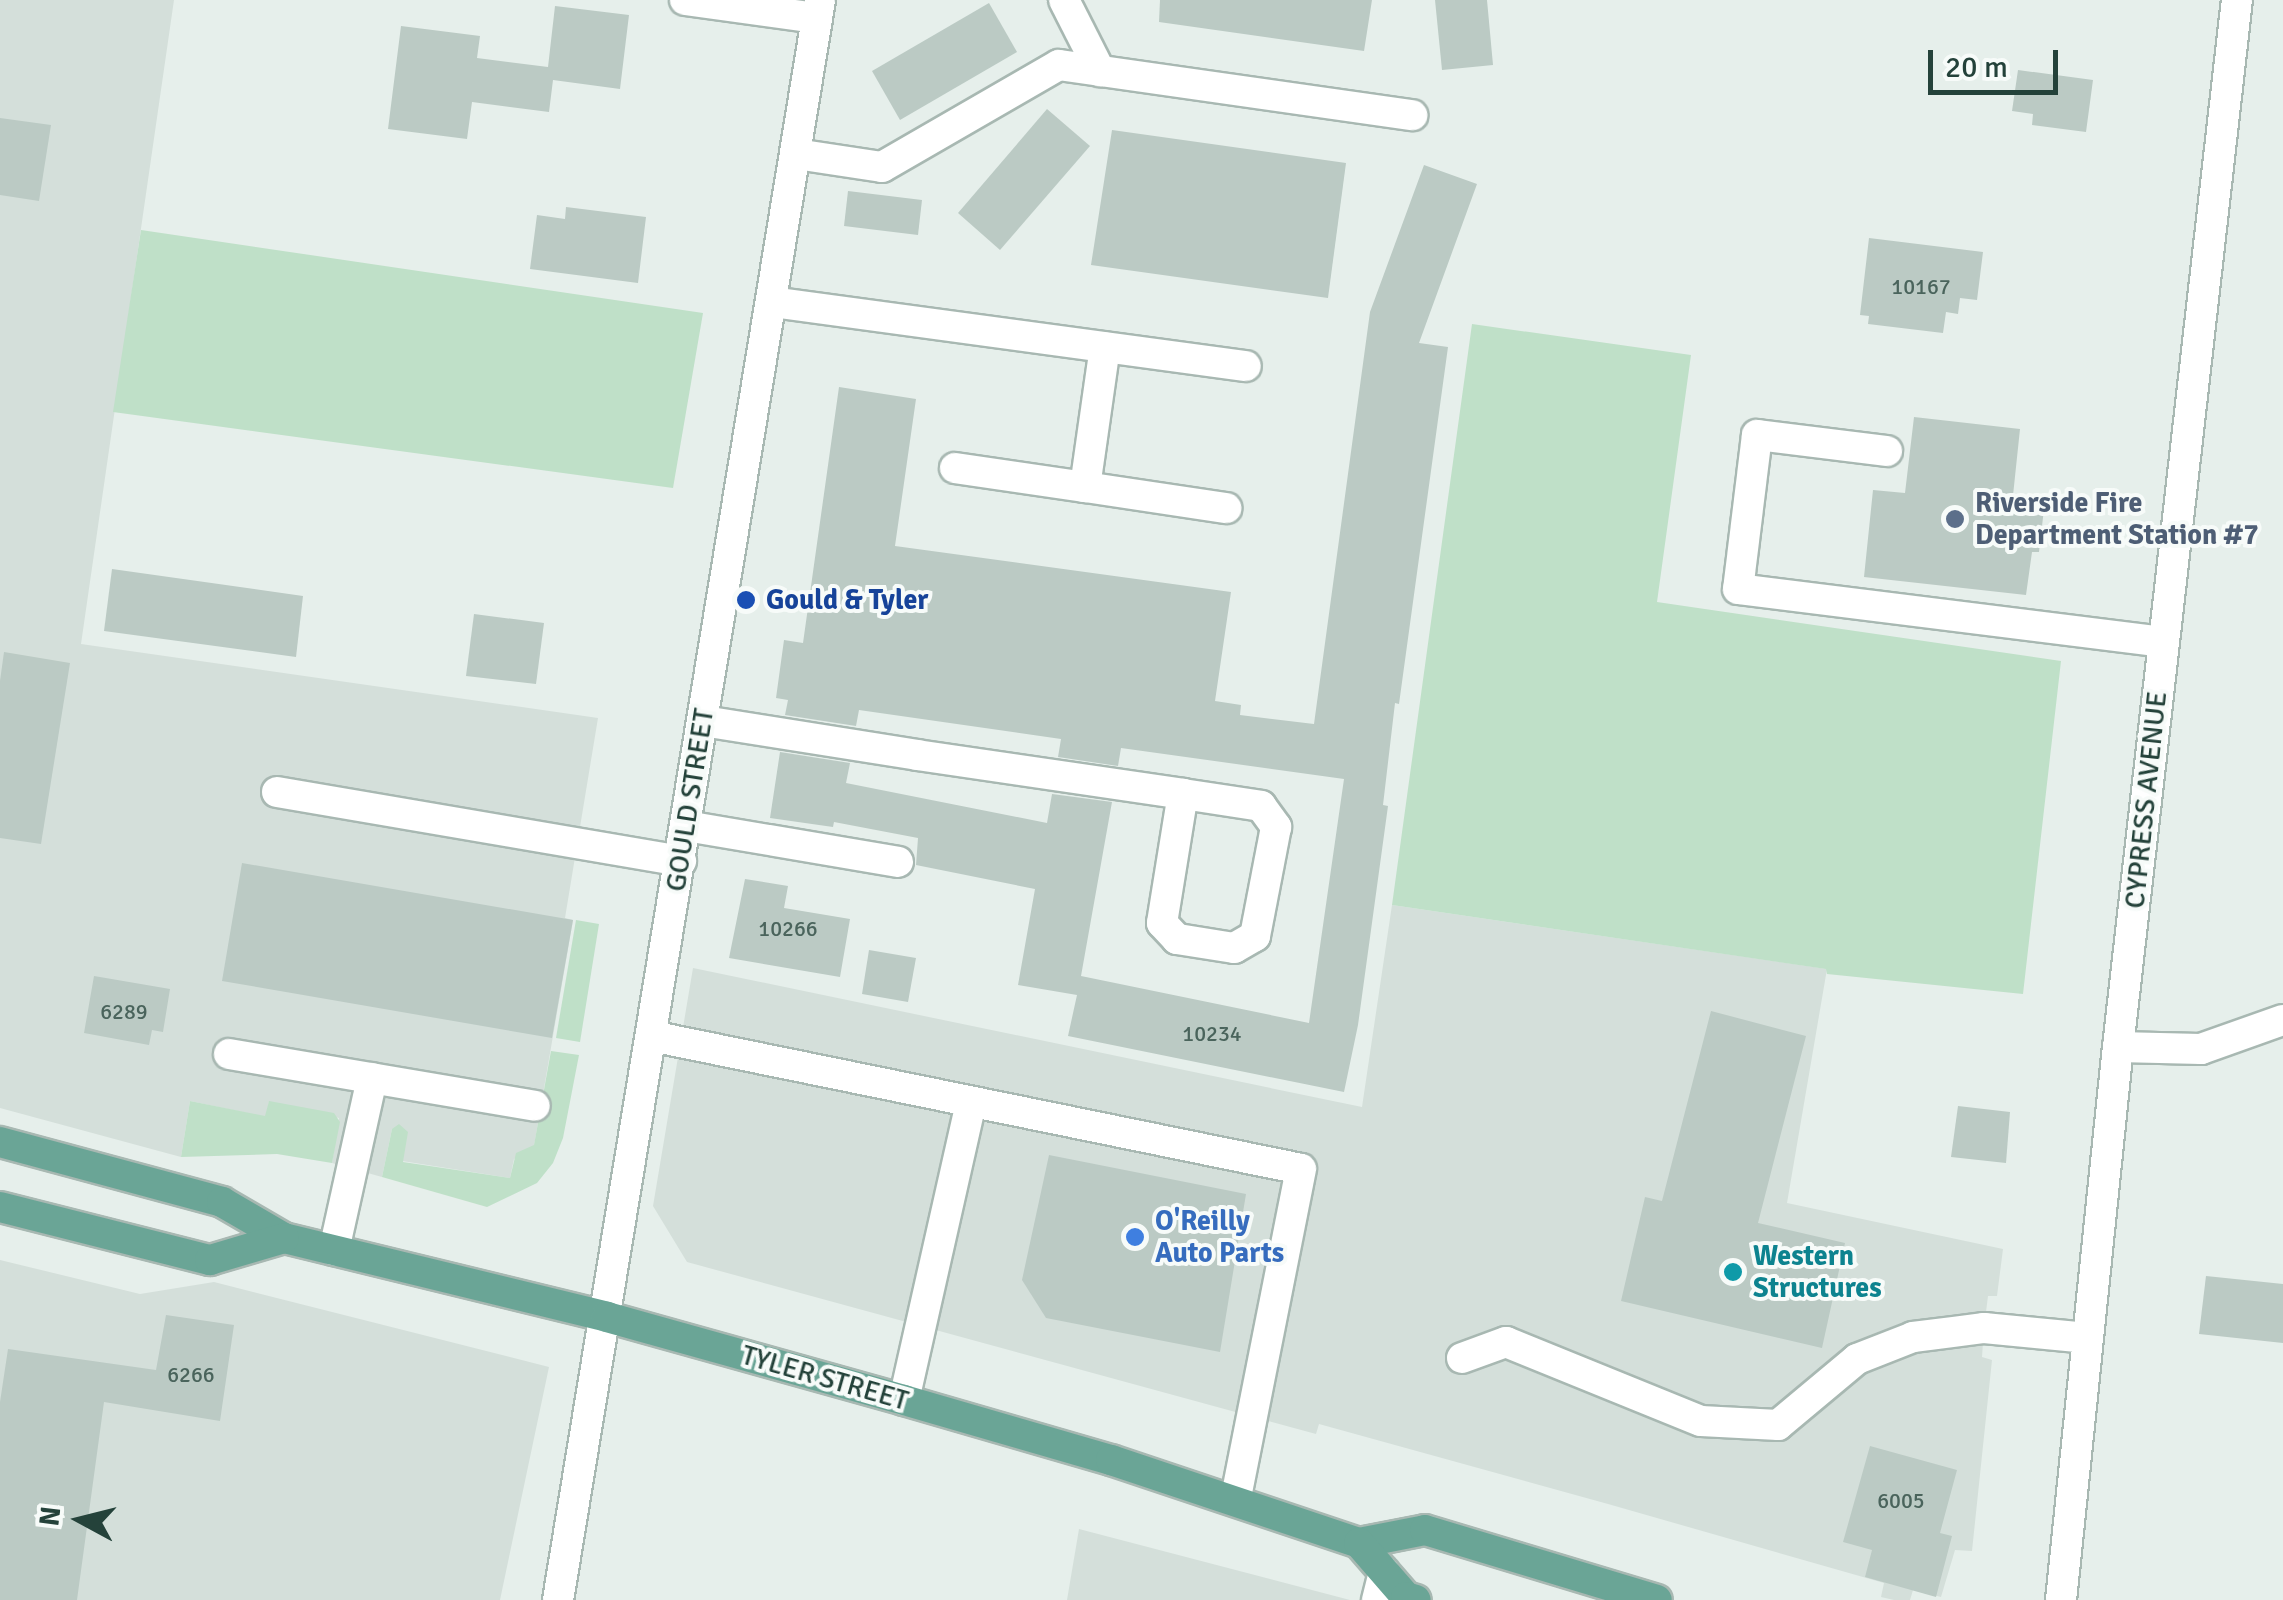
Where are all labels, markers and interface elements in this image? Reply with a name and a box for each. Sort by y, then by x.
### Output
scale bar [1933,30,2063,92]
text: 20 m [1945,49,2008,86]
house number: 10167 [1891,274,1951,300]
place label: Riverside Fire Department Station #7 [1975,486,2259,552]
marker: Riverside Fire Department Station #7 [1944,508,1966,530]
place label: Gould & Tyler [766,583,928,617]
marker: Gould & Tyler [735,589,757,611]
street label: CYPRESS AVENUE [2118,690,2174,910]
street label: GOULD STREET [659,706,721,894]
house number: 10266 [758,916,818,942]
house number: 6289 [100,999,148,1025]
house number: 10234 [1182,1021,1242,1047]
place label: O'Reilly Auto Parts [1155,1204,1284,1270]
marker: O'Reilly Auto Parts [1124,1226,1146,1248]
place label: Western Structures [1753,1239,1882,1305]
marker: Western Structures [1722,1261,1744,1283]
street label: TYLER STREET [738,1338,912,1418]
house number: 6266 [167,1362,215,1388]
north arrow [30,1470,130,1570]
house number: 6005 [1877,1488,1925,1514]
text: N [32,1505,68,1528]

